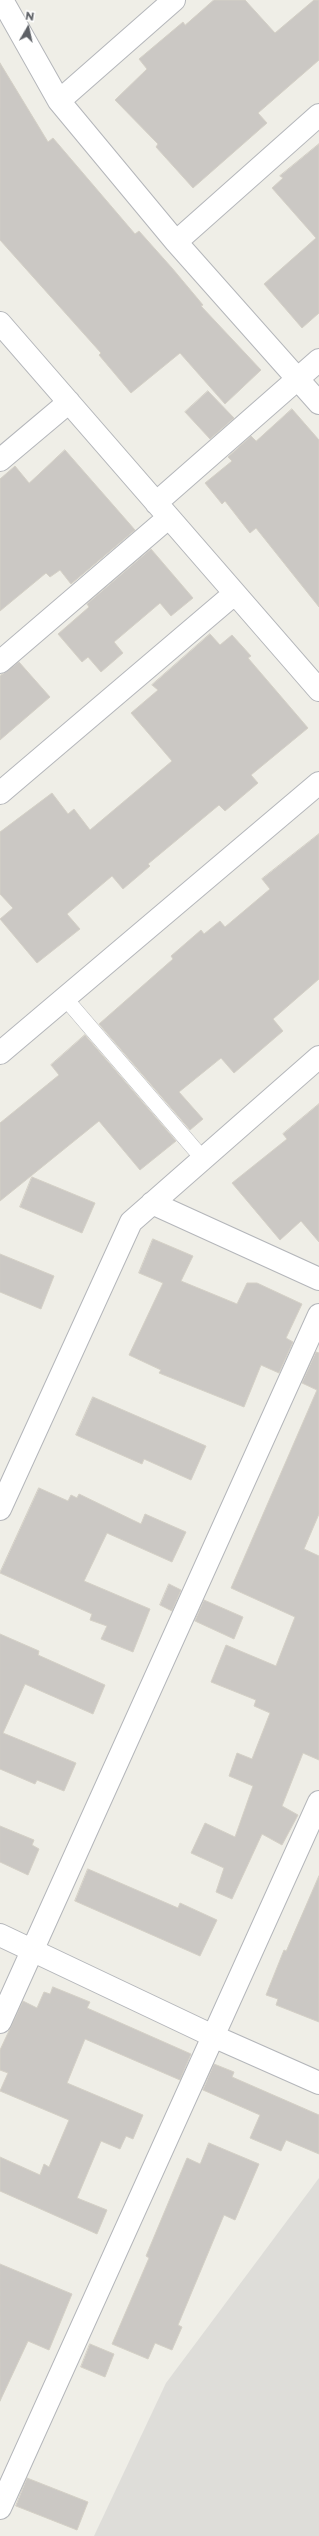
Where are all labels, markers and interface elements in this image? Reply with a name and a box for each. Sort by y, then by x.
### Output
north arrow [8,8,48,48]
text: N [24,9,35,24]

